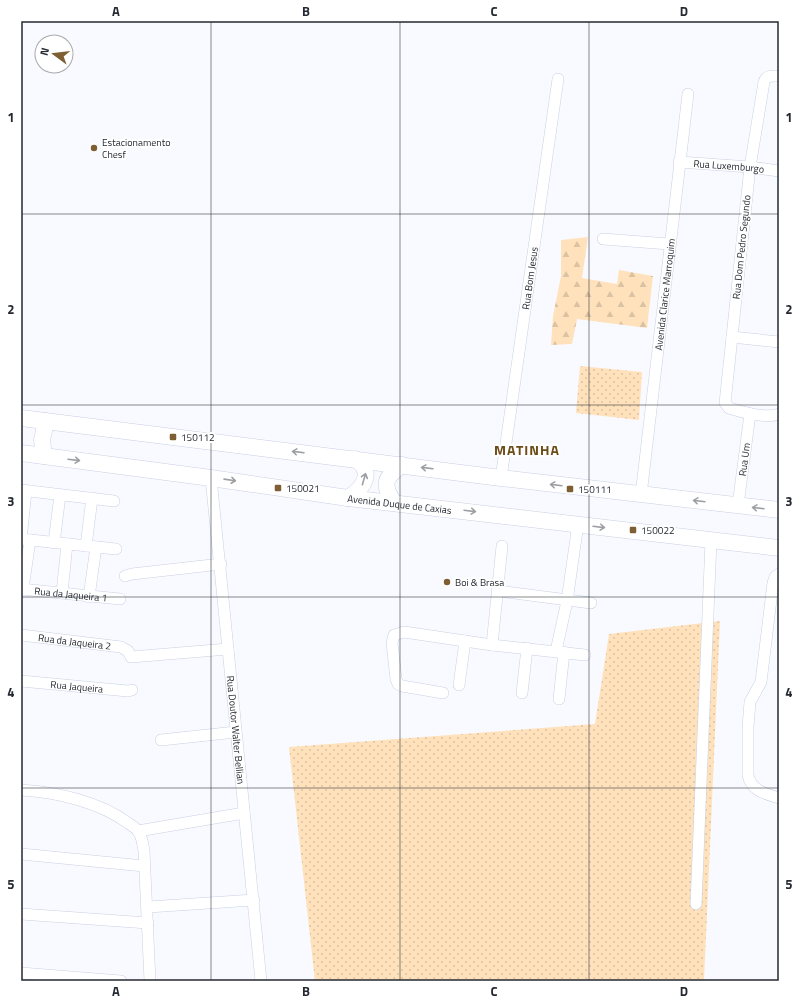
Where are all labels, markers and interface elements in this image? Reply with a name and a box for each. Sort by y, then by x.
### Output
text: A [112,1,120,21]
text: B [302,1,310,21]
text: C [490,1,498,21]
text: D [680,1,688,21]
north arrow [34,34,74,74]
text: N [36,46,53,57]
text: 1 [7,107,15,127]
text: 1 [785,107,793,127]
place label: Estacionamento Chesf [102,135,170,162]
marker: Estacionamento Chesf [89,143,99,153]
street label: Rua Luxemburgo [693,156,765,177]
street label: Rua Dom Pedro Segundo [729,194,754,300]
street label: Avenida Clarice Marroquim [651,238,679,351]
street label: Rua Bom Jesus [518,245,542,310]
text: 2 [7,299,15,319]
text: 2 [785,299,793,319]
place label: 150112 [181,430,215,445]
marker: 150112 [168,432,178,442]
district label: MATINHA [494,439,560,460]
street label: Rua Um [735,442,754,477]
one-way arrow [292,449,305,456]
one-way arrow [67,456,80,464]
one-way arrow [421,464,434,472]
one-way arrow [361,473,368,486]
one-way arrow [223,476,236,484]
place label: 150021 [286,481,320,496]
one-way arrow [550,481,563,488]
place label: 150111 [578,482,612,497]
marker: 150021 [273,483,283,493]
marker: 150111 [565,484,575,494]
text: 3 [7,491,15,511]
street label: Avenida Duque de Caxias [347,491,453,518]
text: 3 [785,491,793,511]
one-way arrow [693,498,706,505]
one-way arrow [752,504,765,512]
one-way arrow [463,508,476,515]
one-way arrow [592,523,605,530]
place label: 150022 [641,523,675,538]
marker: 150022 [628,525,638,535]
place label: Boi & Brasa [455,575,504,590]
marker: Boi & Brasa [442,577,452,587]
street label: Rua da Jaqueira 1 [34,583,108,606]
street label: Rua da Jaqueira 2 [37,630,112,654]
street label: Rua Doutor Walter Bellian [223,675,248,785]
street label: Rua Jaqueira [50,677,104,697]
text: 4 [7,682,15,702]
text: 4 [785,682,793,702]
text: 5 [7,874,15,894]
text: 5 [785,874,793,894]
text: A [112,981,120,1001]
text: B [302,981,310,1001]
text: C [490,981,498,1001]
text: D [680,981,688,1001]

